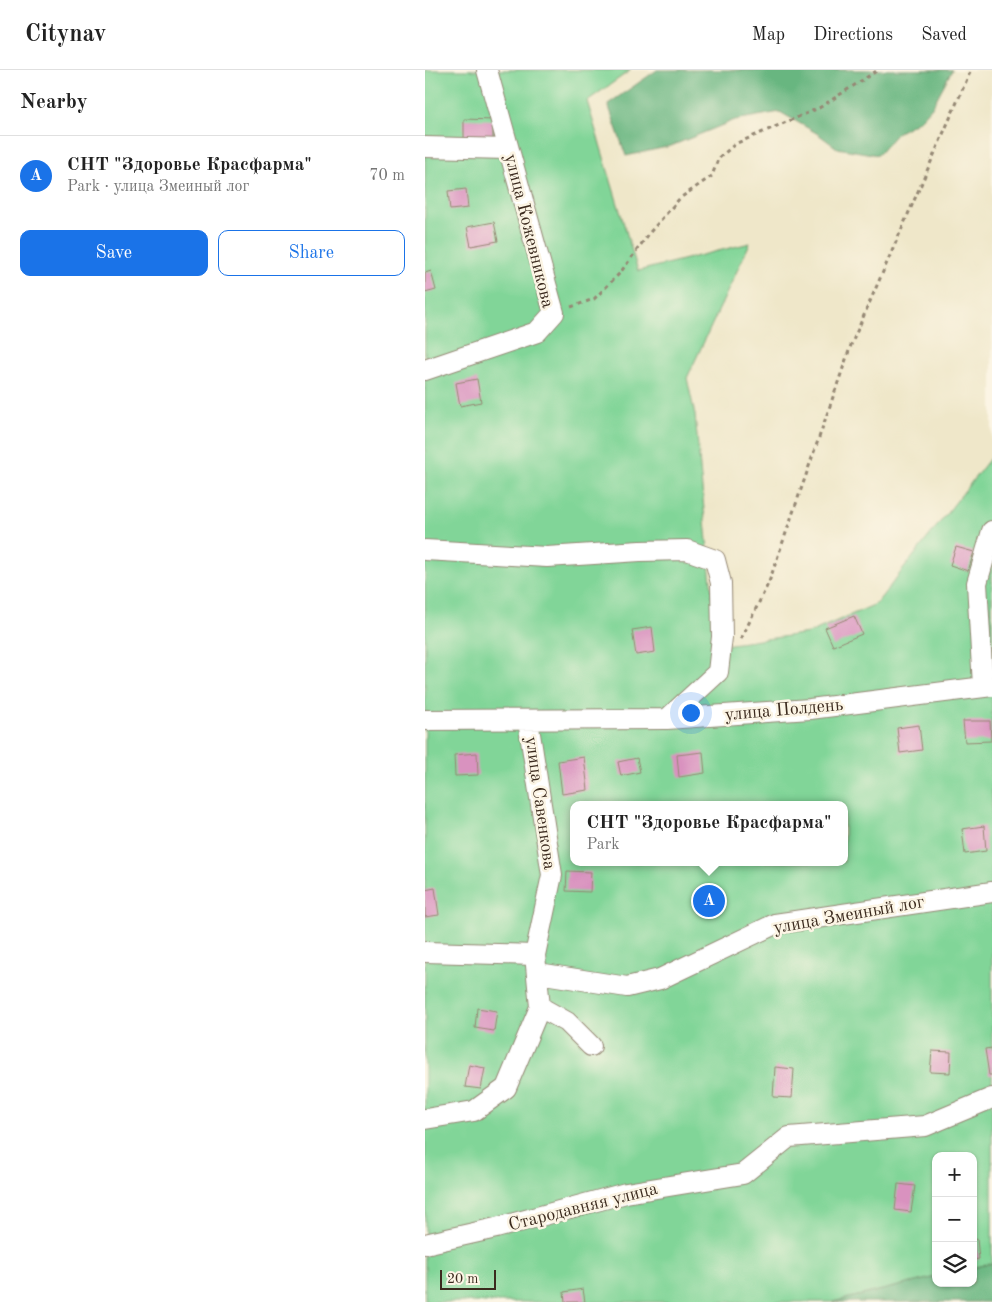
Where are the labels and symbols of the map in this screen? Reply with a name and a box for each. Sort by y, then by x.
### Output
street label: улица Кожевникова [501,152,557,310]
street label: улица Полдень [724,696,844,724]
your location [678,700,704,726]
street label: улица Савенкова [522,735,558,871]
pin: A [693,882,725,920]
street label: улица Змеиный лог [772,893,926,937]
street label: Стародавняя улица [506,1180,660,1234]
scale bar [440,1267,496,1290]

